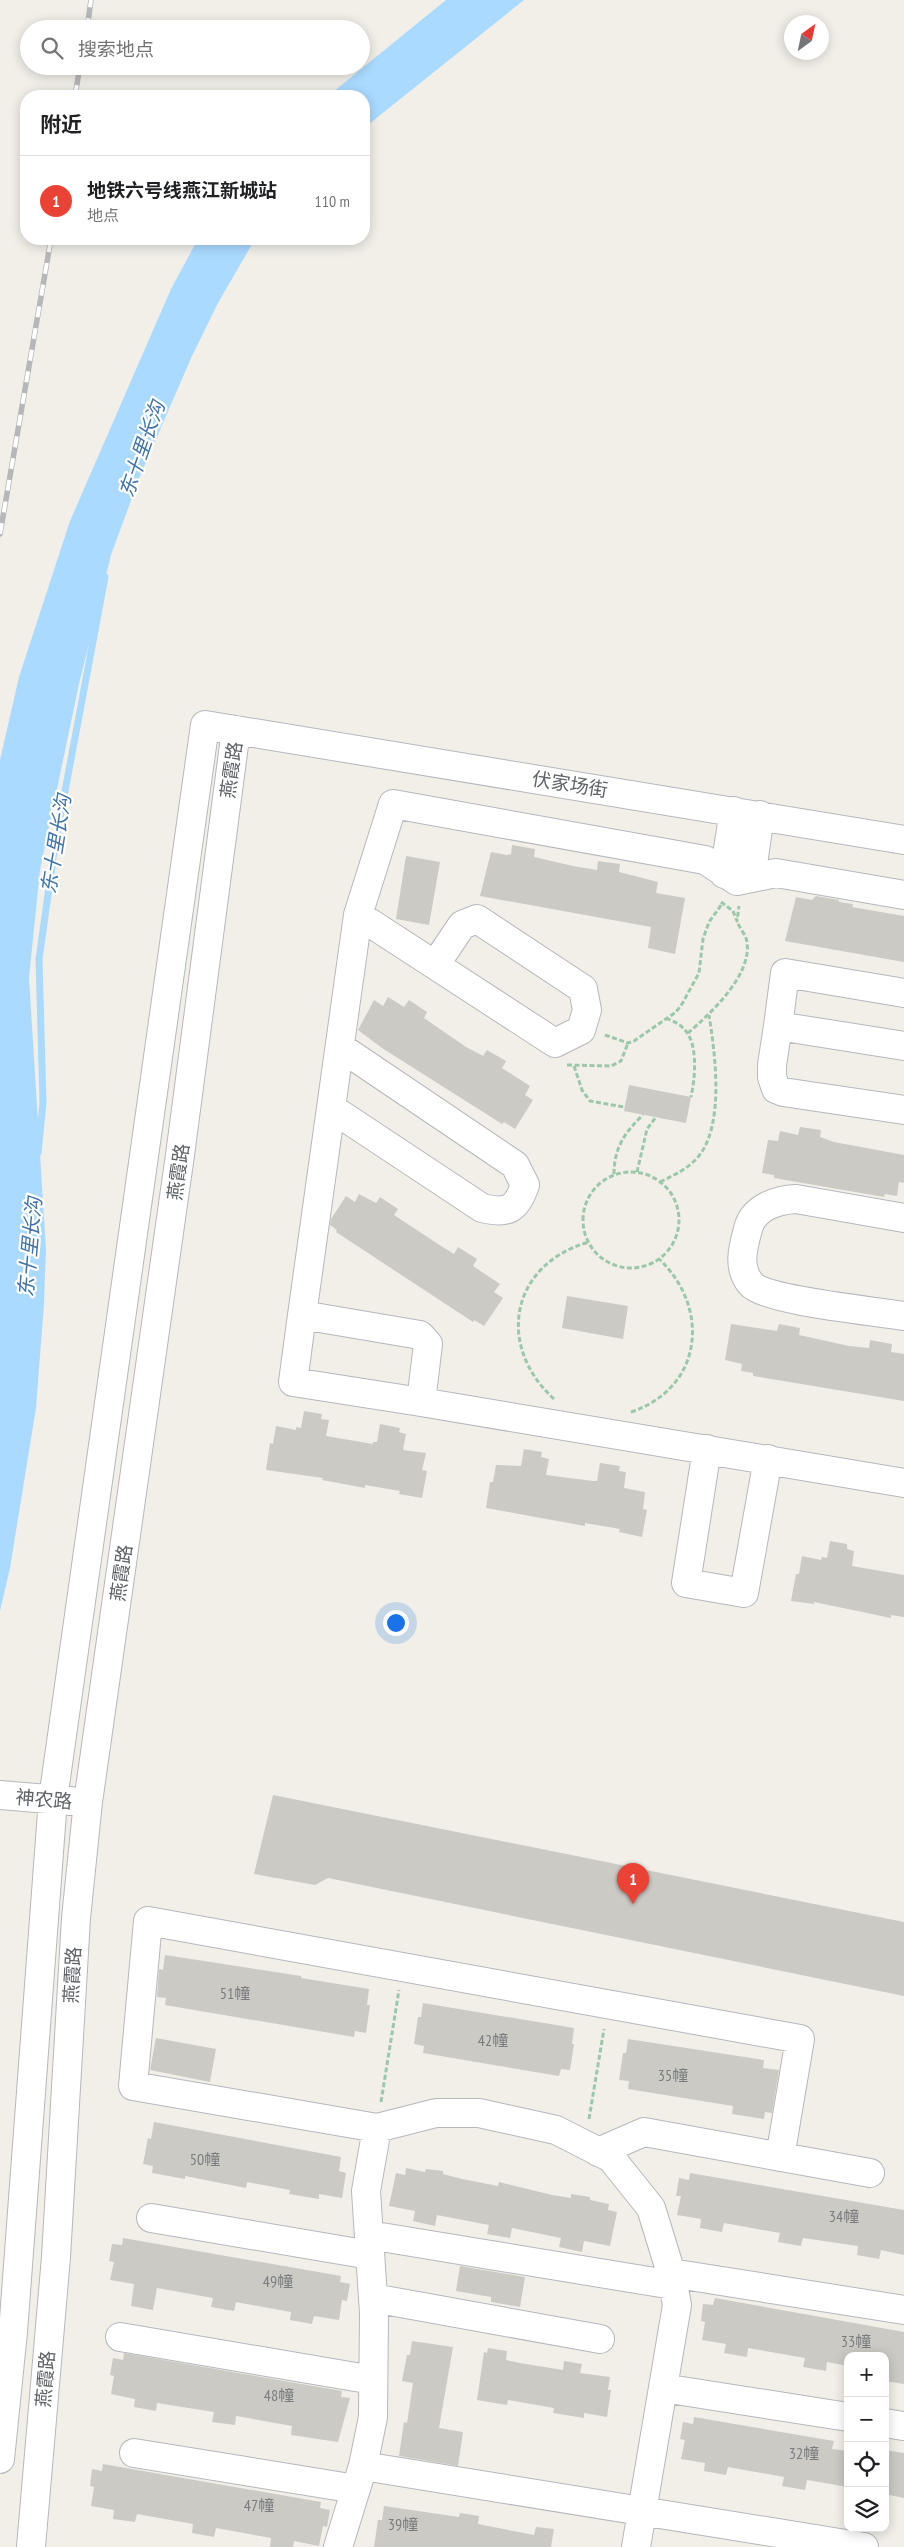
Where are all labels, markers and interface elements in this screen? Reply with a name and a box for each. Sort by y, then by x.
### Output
north arrow [784,15,829,60]
search box [20,20,370,75]
icon: search [38,34,66,62]
text: 搜索地点 [78,37,154,61]
text: 附近 [40,111,82,138]
text: 地铁六号线燕江新城站 [87,178,277,202]
text: 1 [52,191,60,211]
text: 110 m [315,191,350,211]
text: 地点 [87,205,119,225]
water label: 东十里长沟 [113,396,171,501]
street label: 燕霞路 [215,740,247,800]
street label: 伏家场街 [531,766,609,802]
water label: 东十里长沟 [35,791,77,895]
street label: 燕霞路 [162,1142,194,1202]
water label: 东十里长沟 [13,1194,47,1298]
street label: 燕霞路 [105,1543,137,1603]
your location [383,1610,409,1636]
street label: 神农路 [15,1785,73,1813]
pin: 1 [617,1863,649,1904]
street label: 燕霞路 [59,1946,85,2004]
house number: 51幢 [220,1983,250,2003]
house number: 42幢 [478,2030,508,2050]
house number: 35幢 [658,2065,688,2085]
house number: 50幢 [190,2149,220,2169]
house number: 34幢 [829,2206,859,2226]
house number: 49幢 [263,2271,293,2291]
house number: 33幢 [841,2331,871,2351]
street label: 燕霞路 [31,2350,59,2408]
map controls [844,2352,889,2532]
button: + [844,2352,889,2397]
house number: 48幢 [264,2385,294,2405]
button: − [844,2397,889,2442]
button: locate [844,2442,889,2487]
house number: 32幢 [789,2443,819,2463]
button: layers [844,2487,889,2532]
house number: 47幢 [244,2495,274,2515]
house number: 39幢 [388,2514,418,2534]

